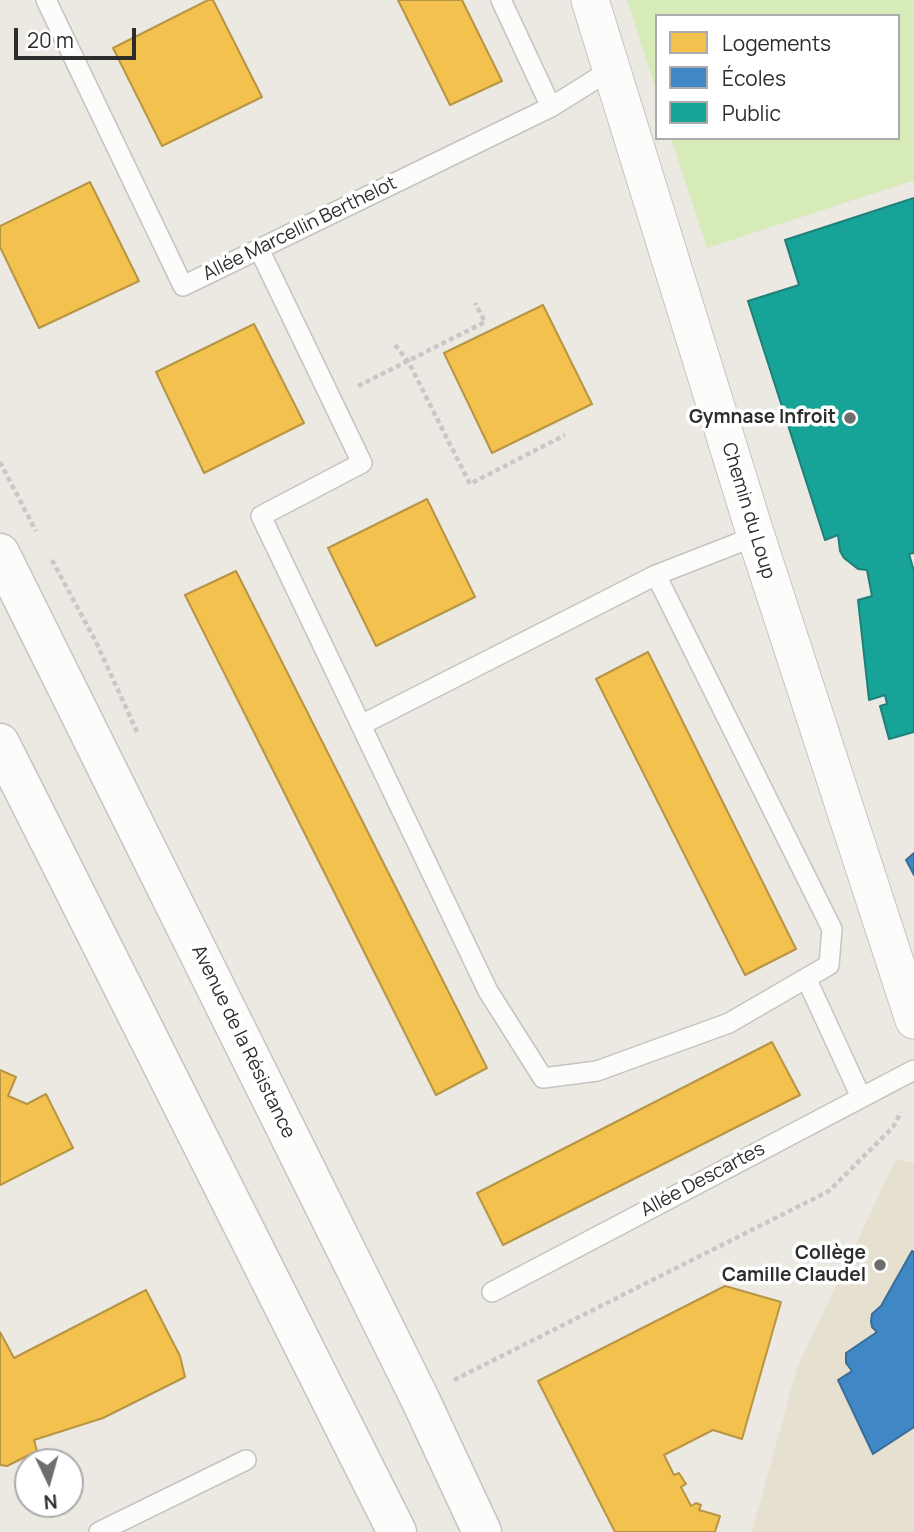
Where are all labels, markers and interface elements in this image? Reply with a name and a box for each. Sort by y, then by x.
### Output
scale bar [18,14,140,58]
legend [655,14,900,140]
text: 20 m [27,26,74,54]
text: Logements [722,29,831,57]
text: Écoles [722,64,786,92]
text: Public [722,99,781,127]
street label: Allée Marcellin Berthelot [199,172,401,286]
place label: Gymnase Infroit [689,407,836,429]
marker: Gymnase Infroit [842,410,858,426]
street label: Chemin du Loup [716,440,780,582]
street label: Avenue de la Résistance [186,942,300,1142]
street label: Allée Descartes [637,1138,769,1222]
place label: Collège Camille Claudel [722,1243,866,1287]
marker: Collège Camille Claudel [872,1257,888,1273]
north arrow [14,1448,84,1518]
text: N [43,1488,59,1515]

